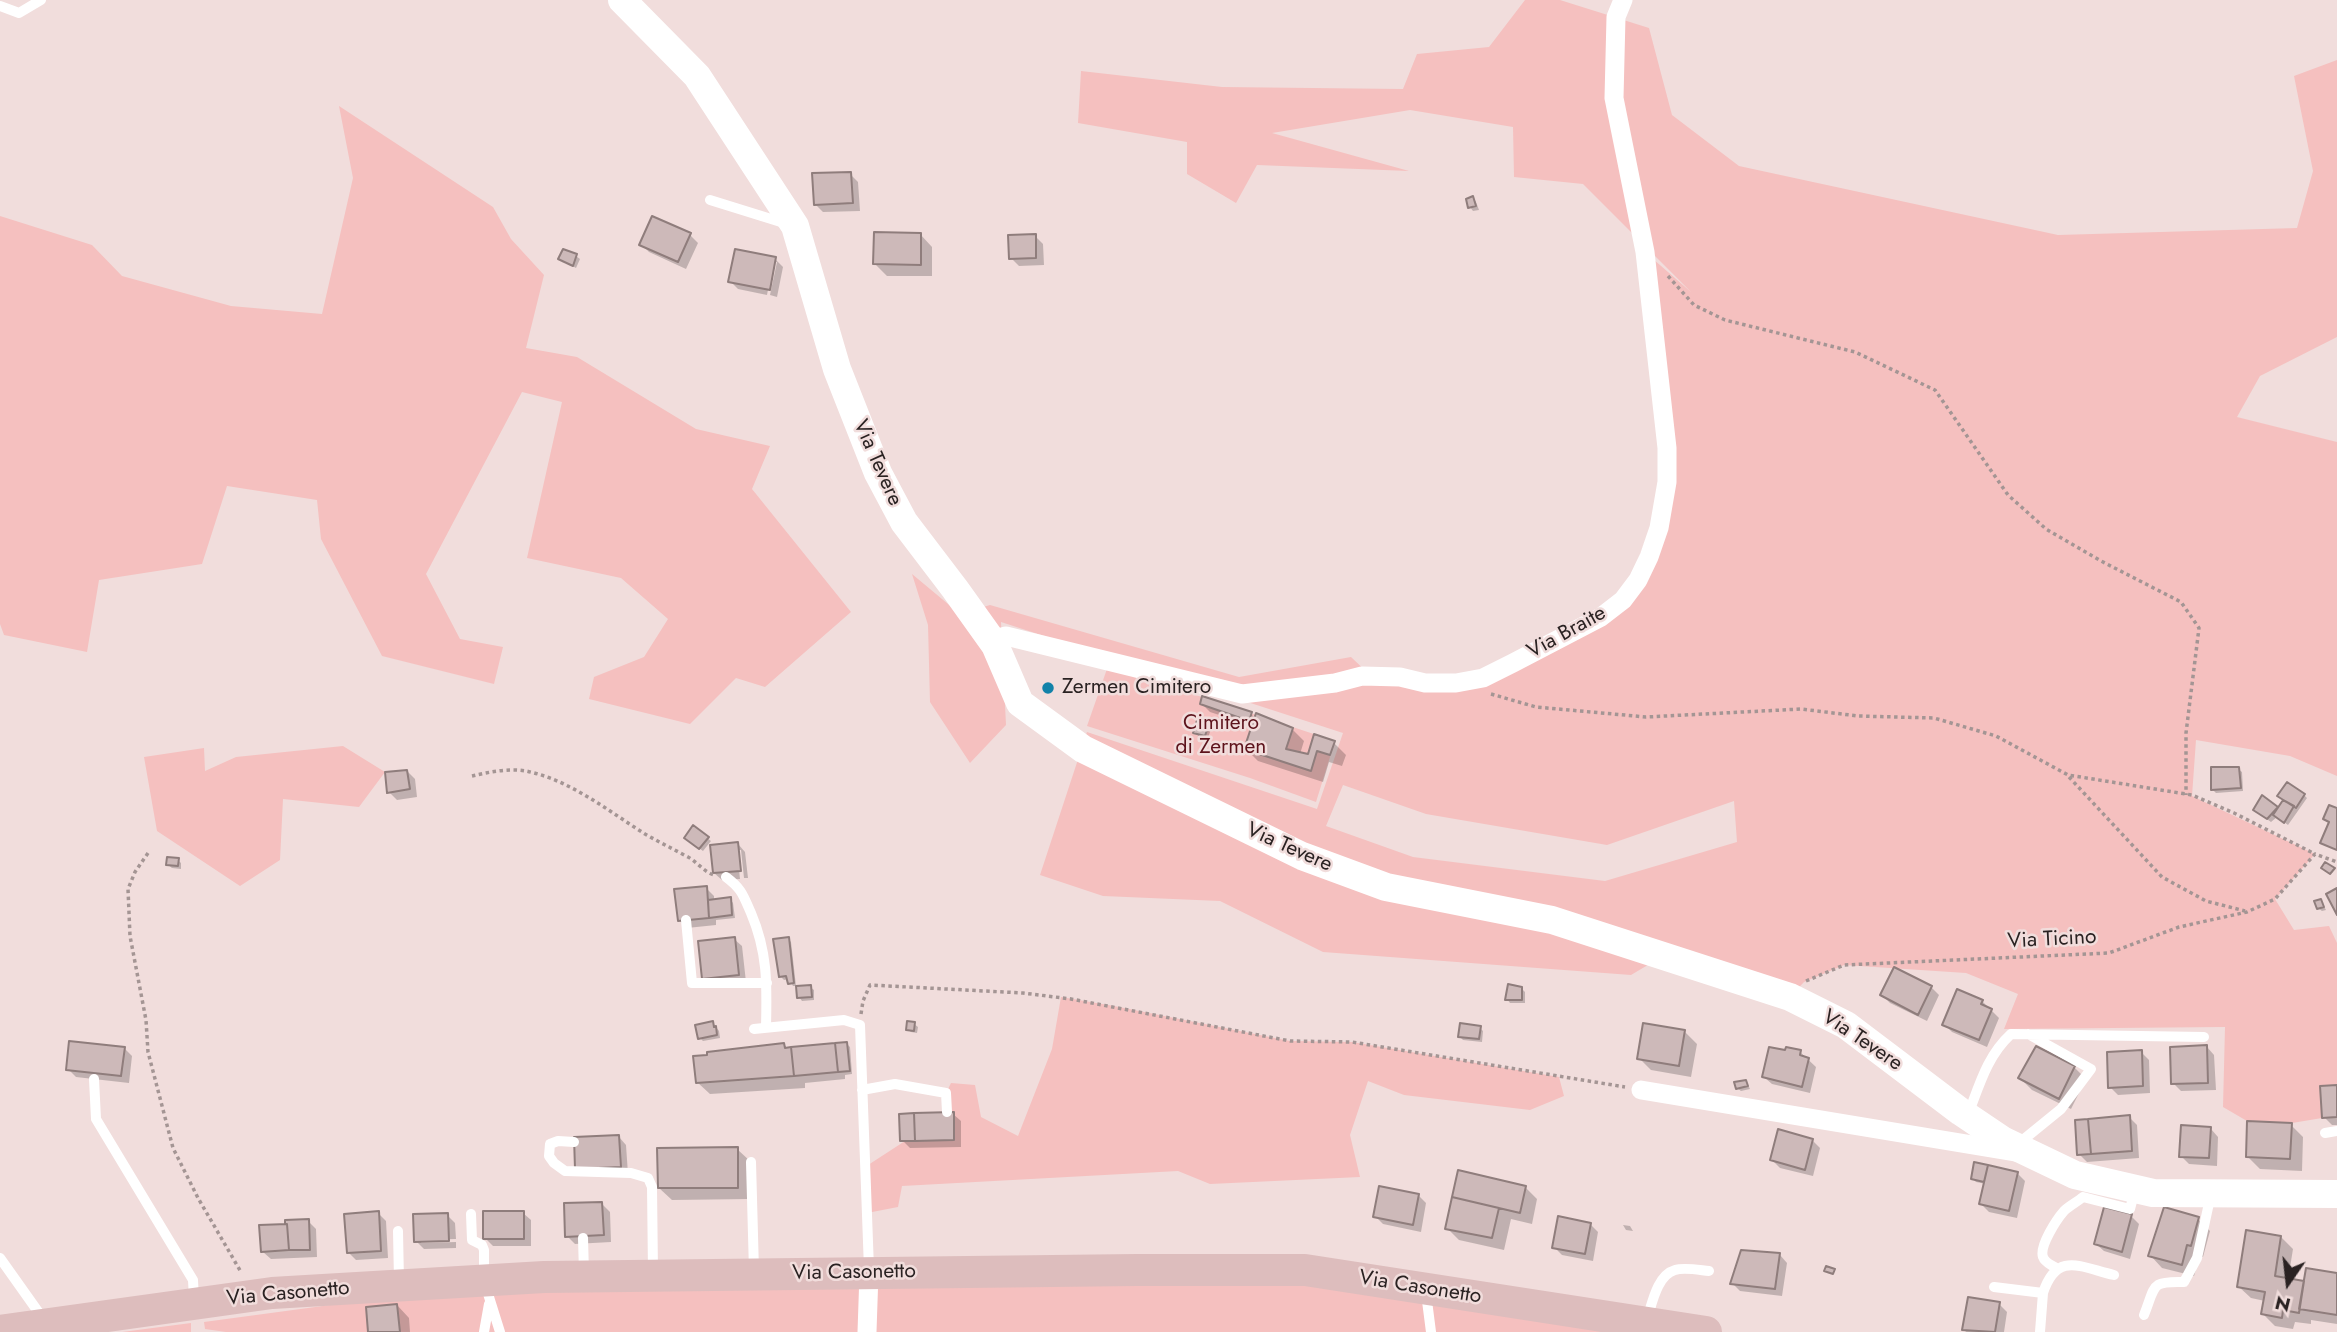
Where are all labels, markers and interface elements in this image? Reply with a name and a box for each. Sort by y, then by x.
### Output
street label: Via Tevere [847,416,907,510]
street label: Via Braite [1523,601,1611,665]
place label: Zermen Cimitero [1062,675,1211,701]
marker: Zermen Cimitero [1040,680,1056,696]
park label: Cimitero di Zermen [1176,711,1266,761]
street label: Via Tevere [1242,818,1336,878]
street label: Via Ticino [2007,925,2097,955]
street label: Via Tevere [1817,1005,1907,1077]
north arrow [2253,1248,2323,1318]
street label: Via Casonetto [792,1259,916,1287]
street label: Via Casonetto [1357,1266,1483,1310]
street label: Via Casonetto [225,1276,351,1312]
text: N [2272,1289,2293,1319]

